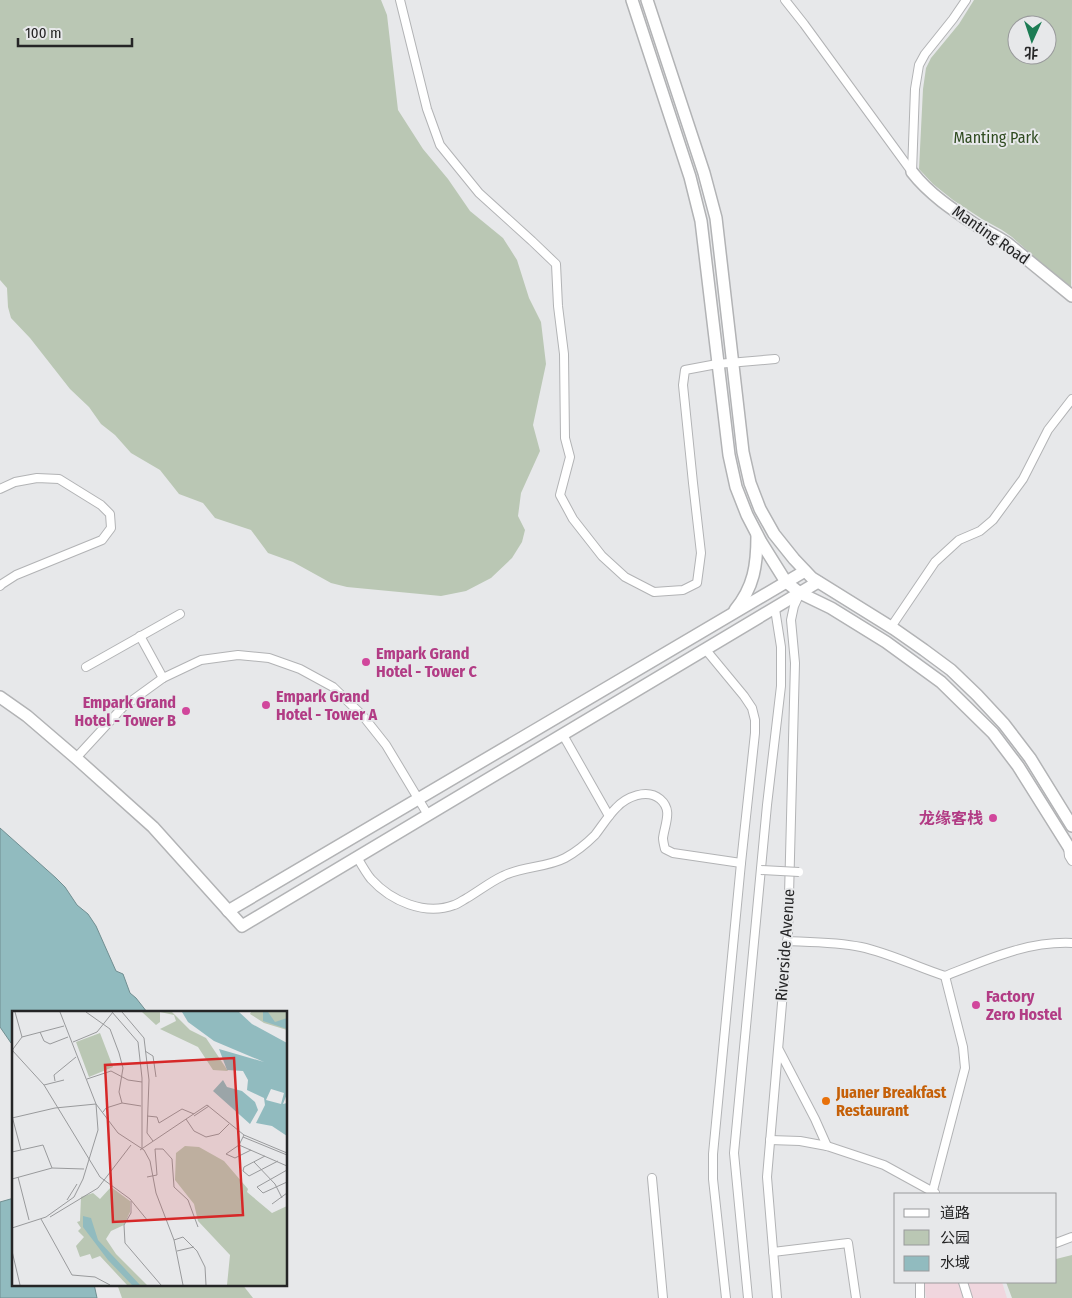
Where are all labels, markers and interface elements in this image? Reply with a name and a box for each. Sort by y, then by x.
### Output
scale bar [18,15,131,47]
north arrow [1007,15,1057,65]
text: 100 m [25,24,62,42]
text: 北 [1024,44,1039,61]
park label: Manting Park [953,128,1039,147]
street label: Manting Road [949,201,1033,269]
place label: Empark Grand Hotel - Tower C [376,644,477,681]
marker: Empark Grand Hotel - Tower C [360,656,372,668]
place label: Empark Grand Hotel - Tower A [276,687,377,724]
place label: Empark Grand Hotel - Tower B [75,693,176,730]
marker: Empark Grand Hotel - Tower A [260,699,272,711]
marker: Empark Grand Hotel - Tower B [180,705,192,717]
place label: 龙缘客栈 [919,809,983,828]
marker: 龙缘客栈 [987,812,999,824]
street label: Riverside Avenue [772,888,798,1002]
place label: Factory Zero Hostel [986,987,1063,1024]
marker: Factory Zero Hostel [970,999,982,1011]
inset map [12,1011,288,1286]
place label: Juaner Breakfast Restaurant [835,1083,947,1120]
marker: Juaner Breakfast Restaurant [820,1095,832,1107]
legend [894,1193,1057,1283]
text: 道路 [940,1204,970,1222]
text: 公园 [940,1229,970,1247]
text: 水域 [940,1254,970,1272]

